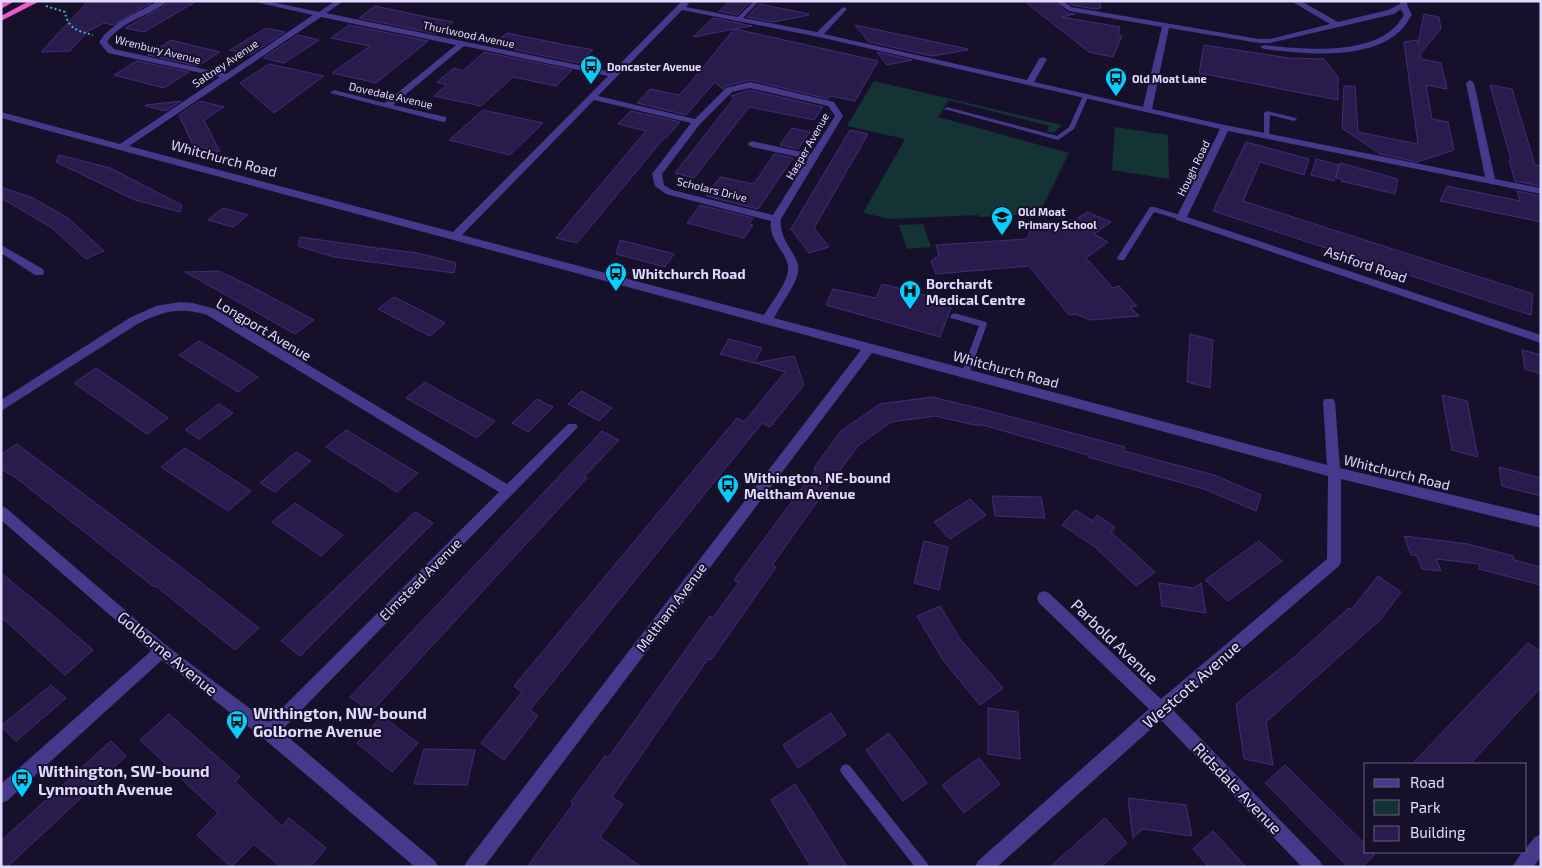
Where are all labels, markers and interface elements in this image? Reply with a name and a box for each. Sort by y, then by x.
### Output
street label: Thurlwood Avenue [422,18,516,50]
street label: Wrenbury Avenue [114,32,203,66]
street label: Saltney Avenue [190,36,260,90]
bus stop icon: Doncaster Avenue [579,54,603,85]
place label: Doncaster Avenue [607,60,701,73]
bus stop icon: Old Moat Lane [1104,66,1128,97]
place label: Old Moat Lane [1132,72,1207,85]
street label: Dovedale Avenue [348,79,434,111]
street label: Hasper Avenue [783,110,831,182]
street label: Whitchurch Road [169,136,279,180]
street label: Hough Road [1174,138,1212,198]
street label: Scholars Drive [675,174,749,204]
school or university icon: Old Moat Primary School [990,205,1014,236]
place label: Old Moat Primary School [1018,205,1097,232]
street label: Ashford Road [1323,242,1409,286]
bus stop icon: Whitchurch Road [604,261,628,292]
place label: Whitchurch Road [632,265,746,282]
place label: Borchardt Medical Centre [926,275,1025,308]
hospital icon: Borchardt Medical Centre [898,279,922,310]
street label: Longport Avenue [213,294,315,364]
street label: Whitchurch Road [951,347,1061,391]
street label: Whitchurch Road [1342,451,1452,493]
place label: Withington, NE-bound Meltham Avenue [744,469,891,502]
bus stop icon: Withington, NE-bound Meltham Avenue [716,473,740,504]
street label: Elmstead Avenue [375,534,465,624]
street label: Meltham Avenue [632,559,710,655]
street label: Parbold Avenue [1068,595,1162,687]
street label: Golborne Avenue [114,607,222,699]
street label: Westcott Avenue [1138,636,1244,732]
place label: Withington, NW-bound Golborne Avenue [253,703,427,740]
bus stop icon: Withington, NW-bound Golborne Avenue [225,709,249,740]
street label: Ridsdale Avenue [1190,739,1286,837]
place label: Withington, SW-bound Lynmouth Avenue [38,761,210,799]
legend [1364,763,1527,853]
bus stop icon: Withington, SW-bound Lynmouth Avenue [10,767,34,798]
text: Road [1410,773,1445,791]
text: Park [1410,798,1441,816]
text: Building [1410,823,1466,841]

